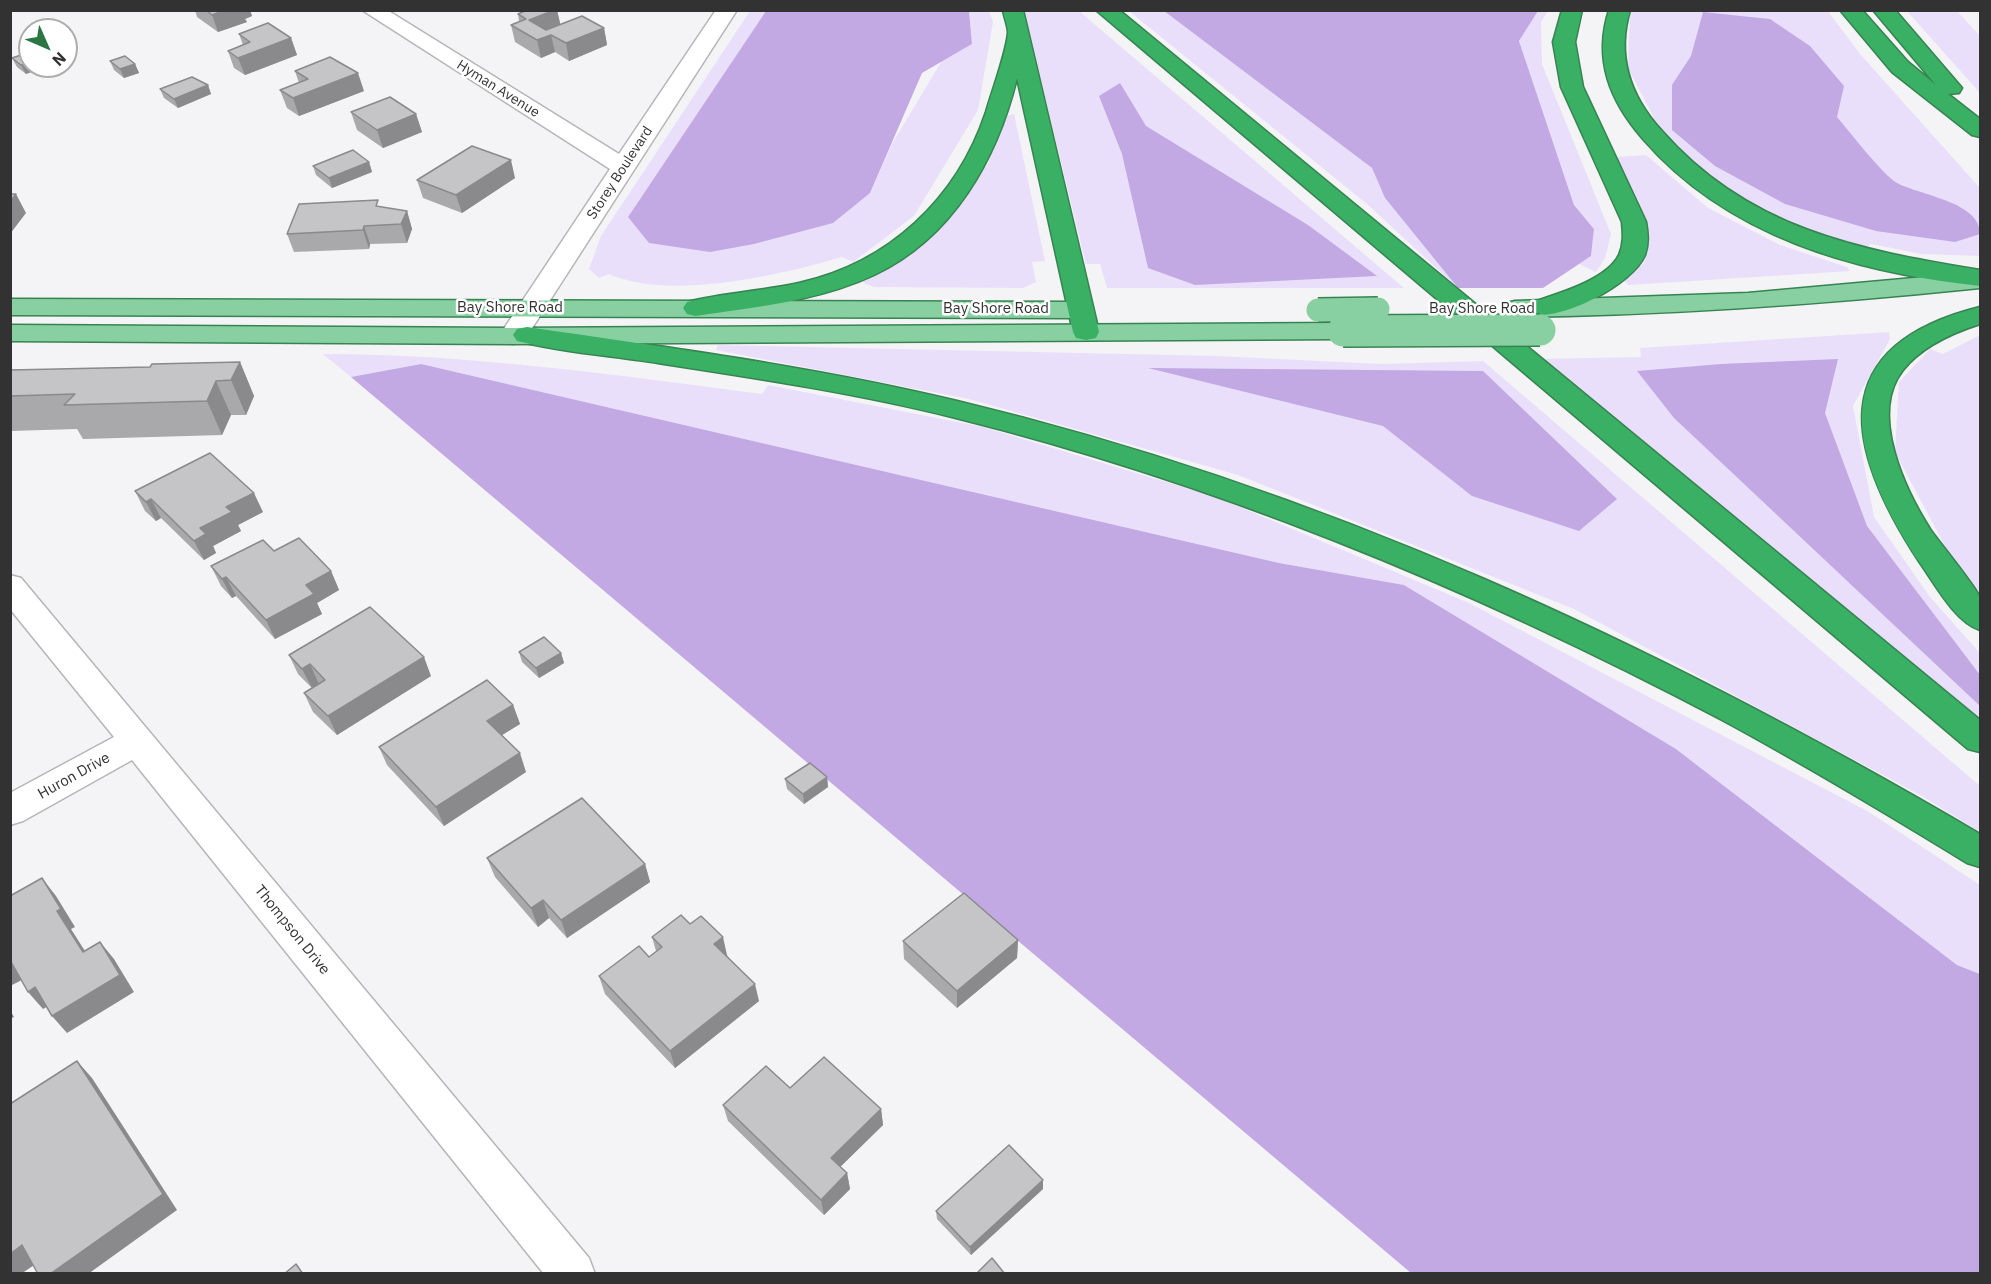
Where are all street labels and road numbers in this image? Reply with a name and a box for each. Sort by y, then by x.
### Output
street label: Hyman Avenue [453,57,543,121]
street label: Storey Boulevard [584,123,656,223]
street label: Bay Shore Road [457,299,563,317]
street label: Bay Shore Road [943,300,1049,318]
street label: Bay Shore Road [1429,300,1535,318]
street label: Huron Drive [35,749,113,803]
street label: Thompson Drive [250,882,334,978]

